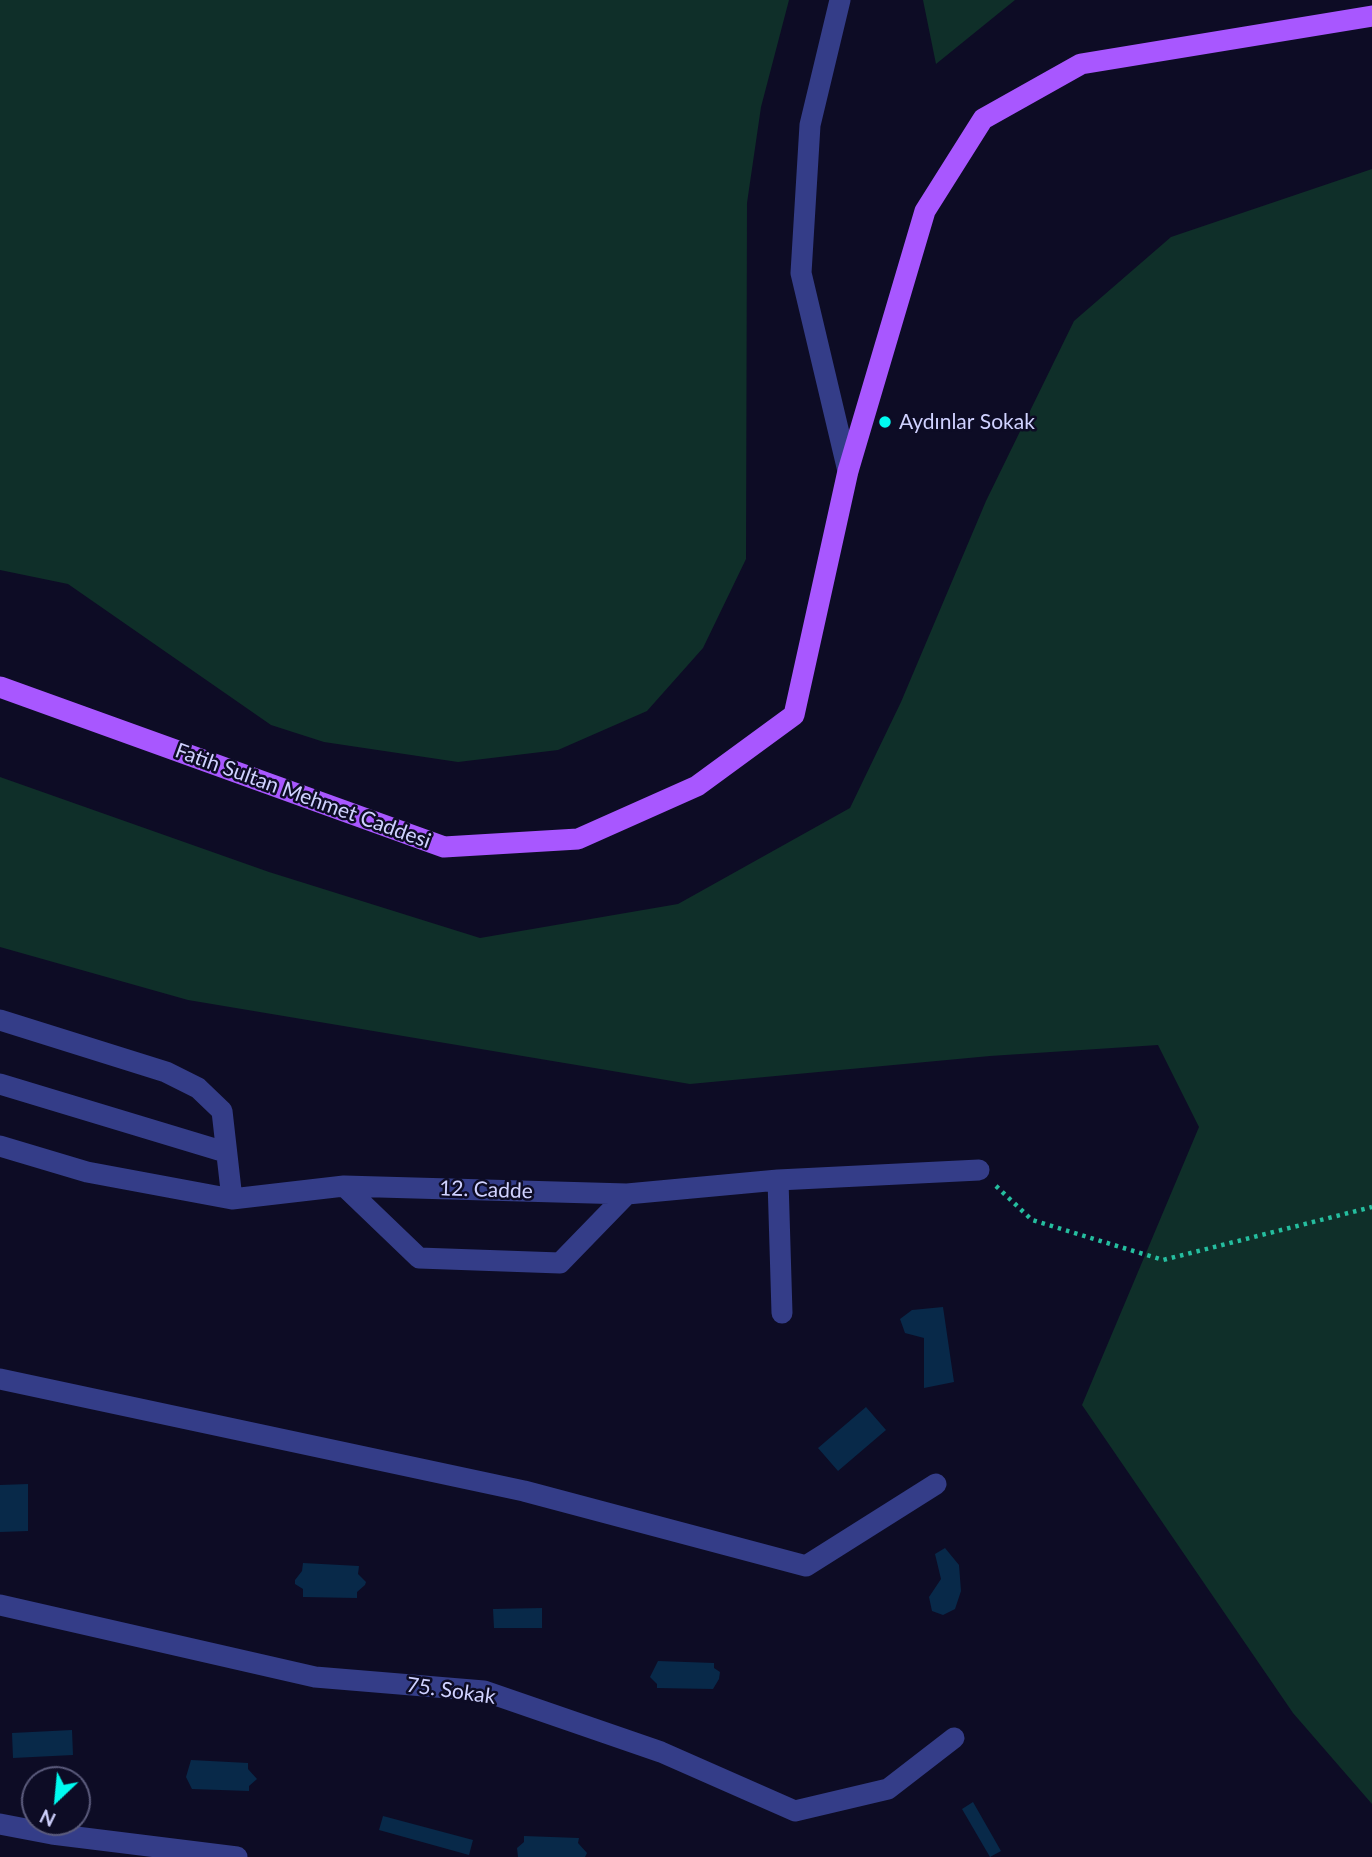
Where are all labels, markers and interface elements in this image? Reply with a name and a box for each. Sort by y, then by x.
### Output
place label: Aydınlar Sokak [899,409,1035,435]
marker: Aydınlar Sokak [877,414,893,430]
street label: Fatih Sultan Mehmet Caddesi [172,738,434,854]
street label: 12. Cadde [439,1176,533,1204]
street label: 75. Sokak [405,1672,497,1710]
north arrow [21,1766,91,1836]
text: N [36,1805,59,1832]

